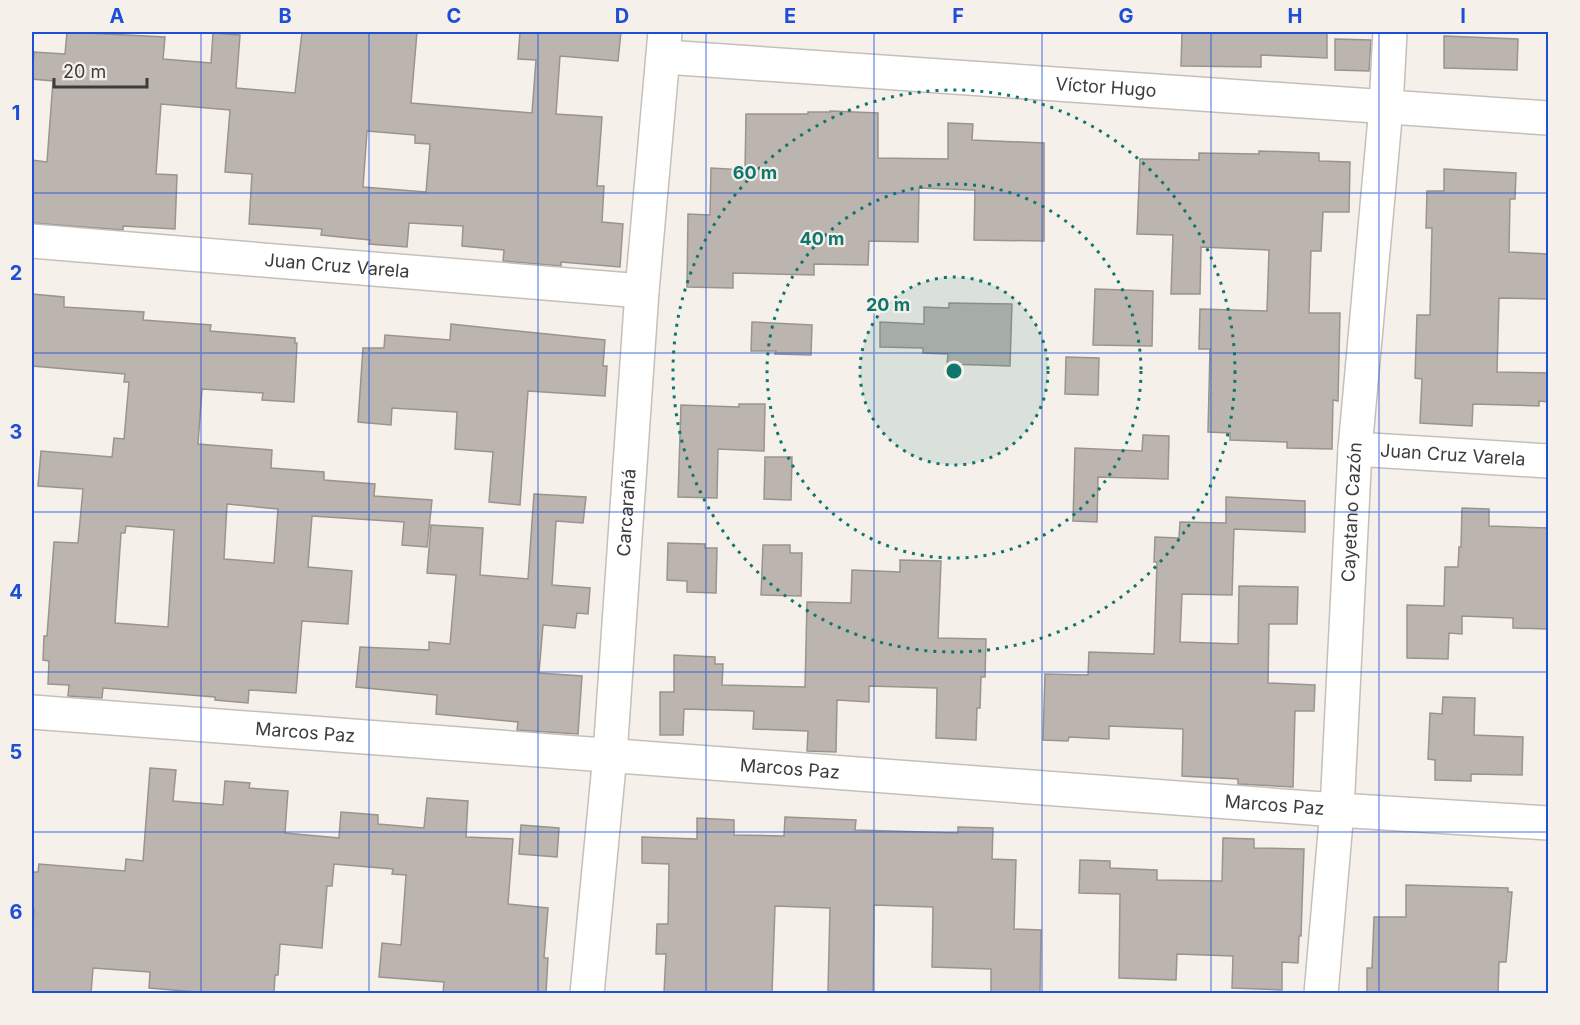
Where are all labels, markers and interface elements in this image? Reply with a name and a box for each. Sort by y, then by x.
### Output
text: A [110,4,125,28]
text: B [278,4,292,28]
text: C [447,4,461,28]
text: D [615,4,629,28]
text: E [784,4,796,28]
text: F [952,4,964,28]
text: G [1118,4,1134,28]
text: H [1288,4,1302,28]
text: I [1460,4,1466,28]
scale bar [54,51,147,89]
text: 20 m [63,61,106,82]
street label: Víctor Hugo [1055,73,1157,101]
text: 1 [12,101,20,125]
text: 60 m [733,162,777,183]
text: 40 m [800,228,845,249]
street label: Juan Cruz Varela [264,249,410,282]
text: 2 [10,261,22,285]
text: 20 m [866,294,910,315]
centre of rings [944,361,964,381]
text: 3 [10,420,22,444]
street label: Juan Cruz Varela [1380,440,1526,470]
street label: Cayetano Cazón [1337,441,1366,583]
street label: Carcarañá [613,468,640,557]
text: 4 [9,580,23,604]
street label: Marcos Paz [255,718,356,746]
text: 5 [10,740,22,764]
street label: Marcos Paz [739,754,841,783]
street label: Marcos Paz [1224,791,1325,819]
text: 6 [10,900,23,924]

